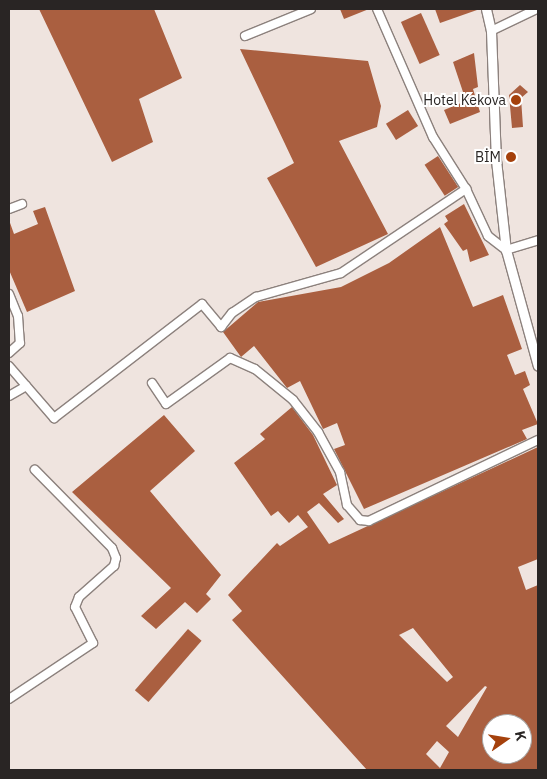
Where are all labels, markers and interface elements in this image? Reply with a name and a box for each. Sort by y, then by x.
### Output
place label: Hotel Kekova [423,92,506,108]
marker: Hotel Kekova [510,94,522,106]
place label: BİM [475,149,501,165]
marker: BİM [505,151,517,163]
north arrow [482,714,532,764]
text: K [511,729,531,743]

